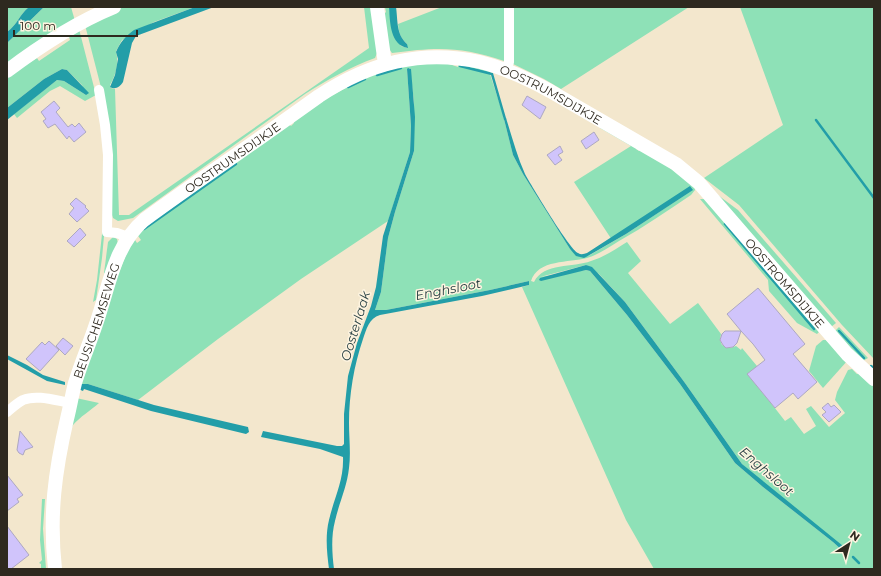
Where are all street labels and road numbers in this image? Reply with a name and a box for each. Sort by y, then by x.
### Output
street label: OOSTRUMSDIJKJE [498,61,605,127]
street label: OOSTRUMSDIJKJE [181,119,283,196]
street label: OOSTROMSDIJKJE [742,235,828,331]
street label: BEUSICHEMSEWEG [69,261,122,380]

